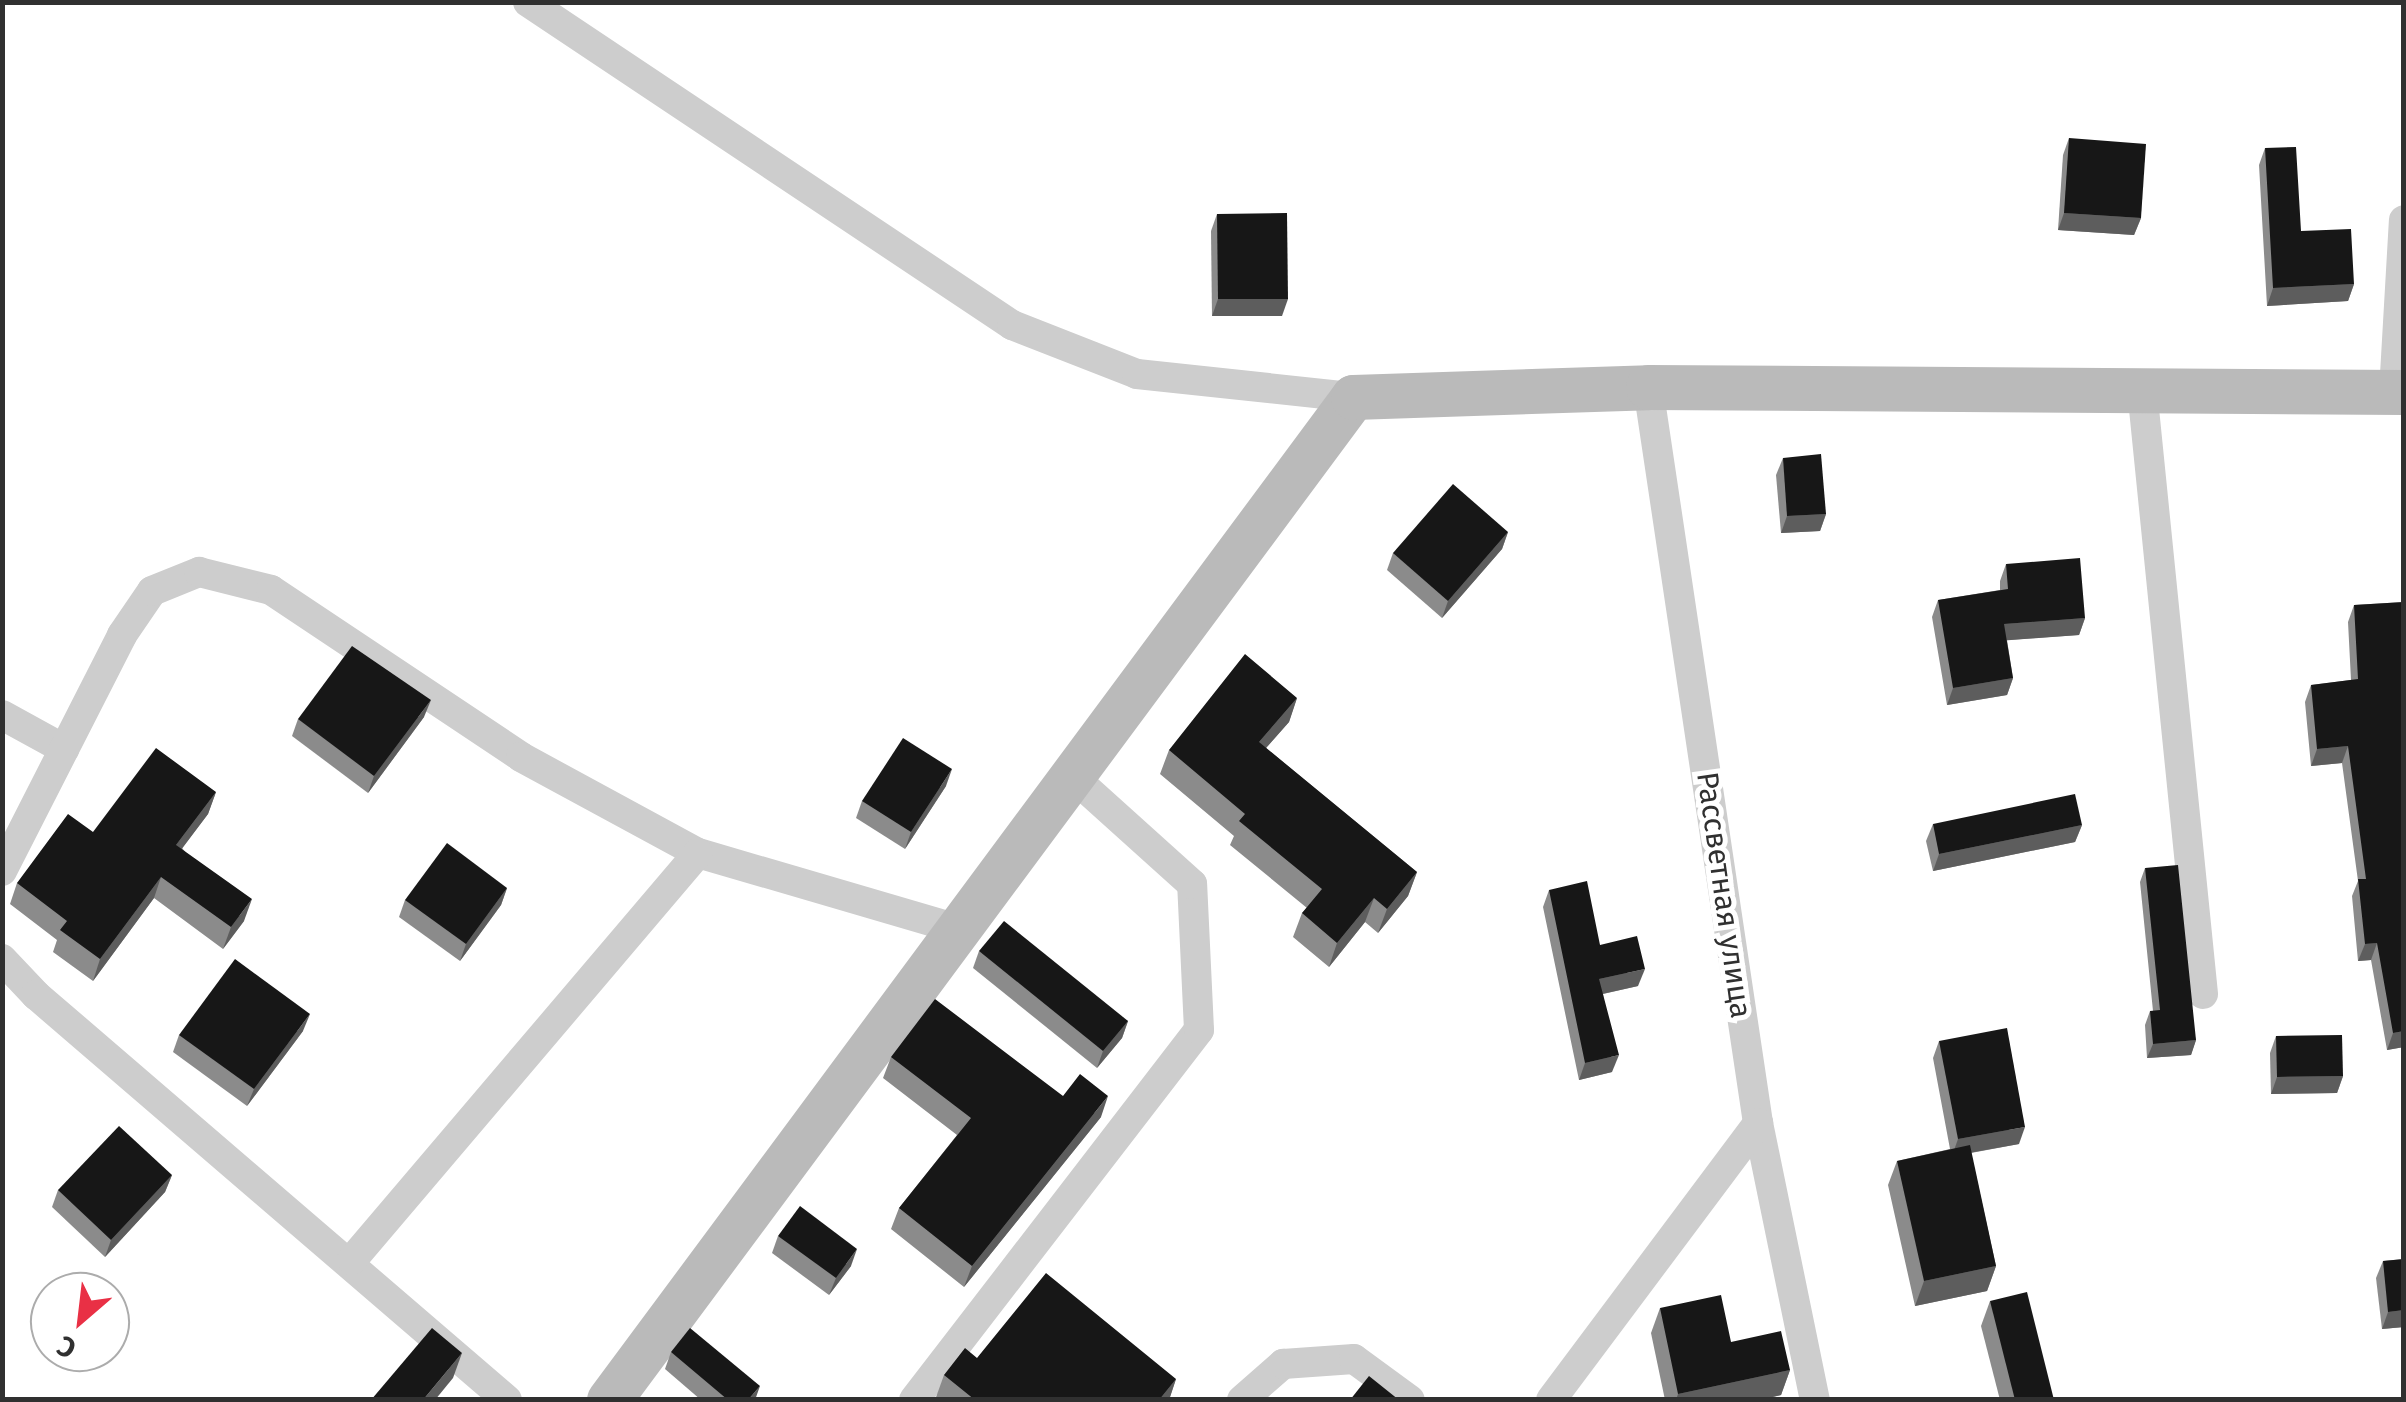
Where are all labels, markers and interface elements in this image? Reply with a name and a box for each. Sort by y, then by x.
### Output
street label: Рассветная улица [1689,770,1759,1020]
north arrow [30,1272,130,1372]
text: С [52,1329,81,1366]

